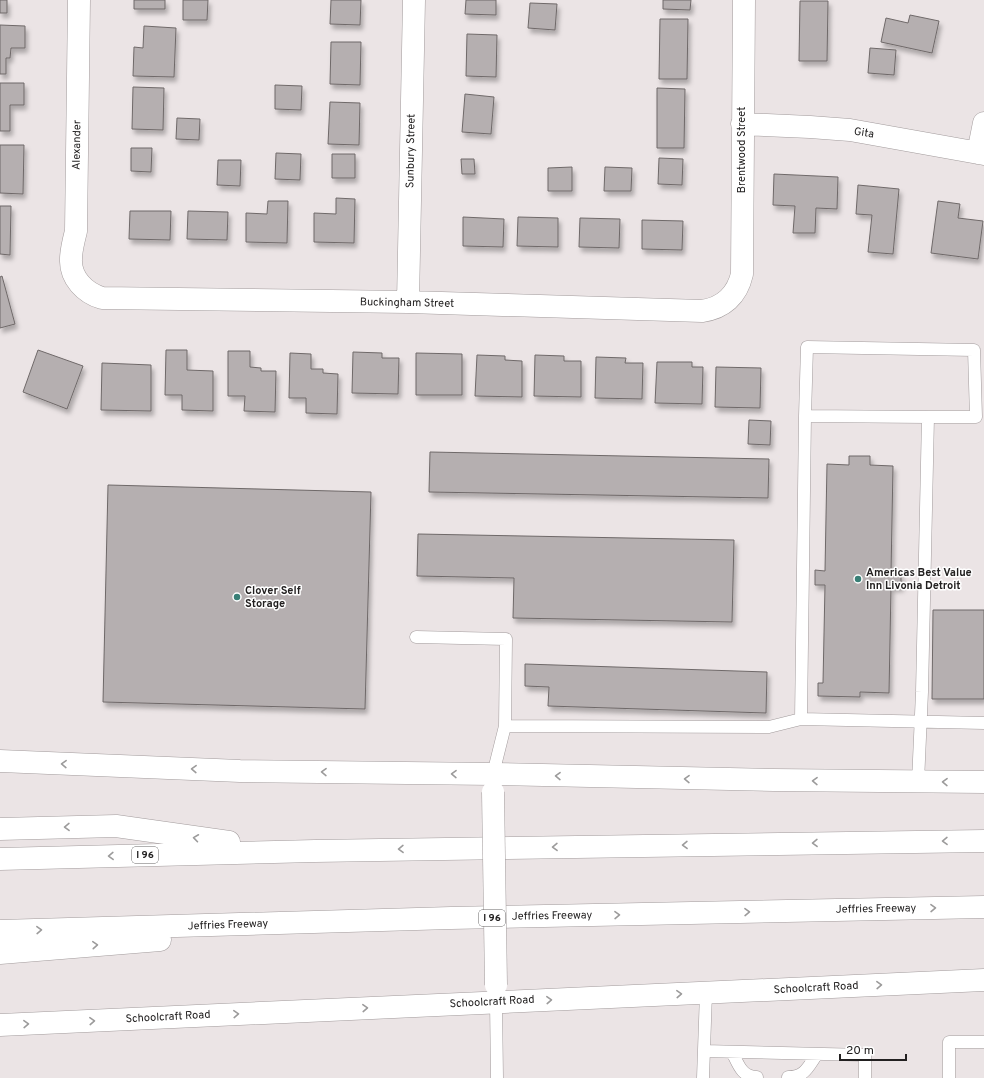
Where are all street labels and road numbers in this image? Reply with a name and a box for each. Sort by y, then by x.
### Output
street label: Brentwood Street [735,107,749,193]
street label: Sunbury Street [403,114,419,188]
street label: Alexander [70,119,84,170]
street label: Gita [853,125,875,142]
street label: Buckingham Street [360,295,454,311]
road number: I 96 [132,847,158,863]
street label: Jeffries Freeway [836,901,917,917]
street label: Jeffries Freeway [512,908,593,924]
road number: I 96 [479,910,505,926]
street label: Jeffries Freeway [188,917,269,933]
street label: Schoolcraft Road [773,979,859,997]
street label: Schoolcraft Road [449,993,535,1011]
street label: Schoolcraft Road [125,1008,211,1026]

